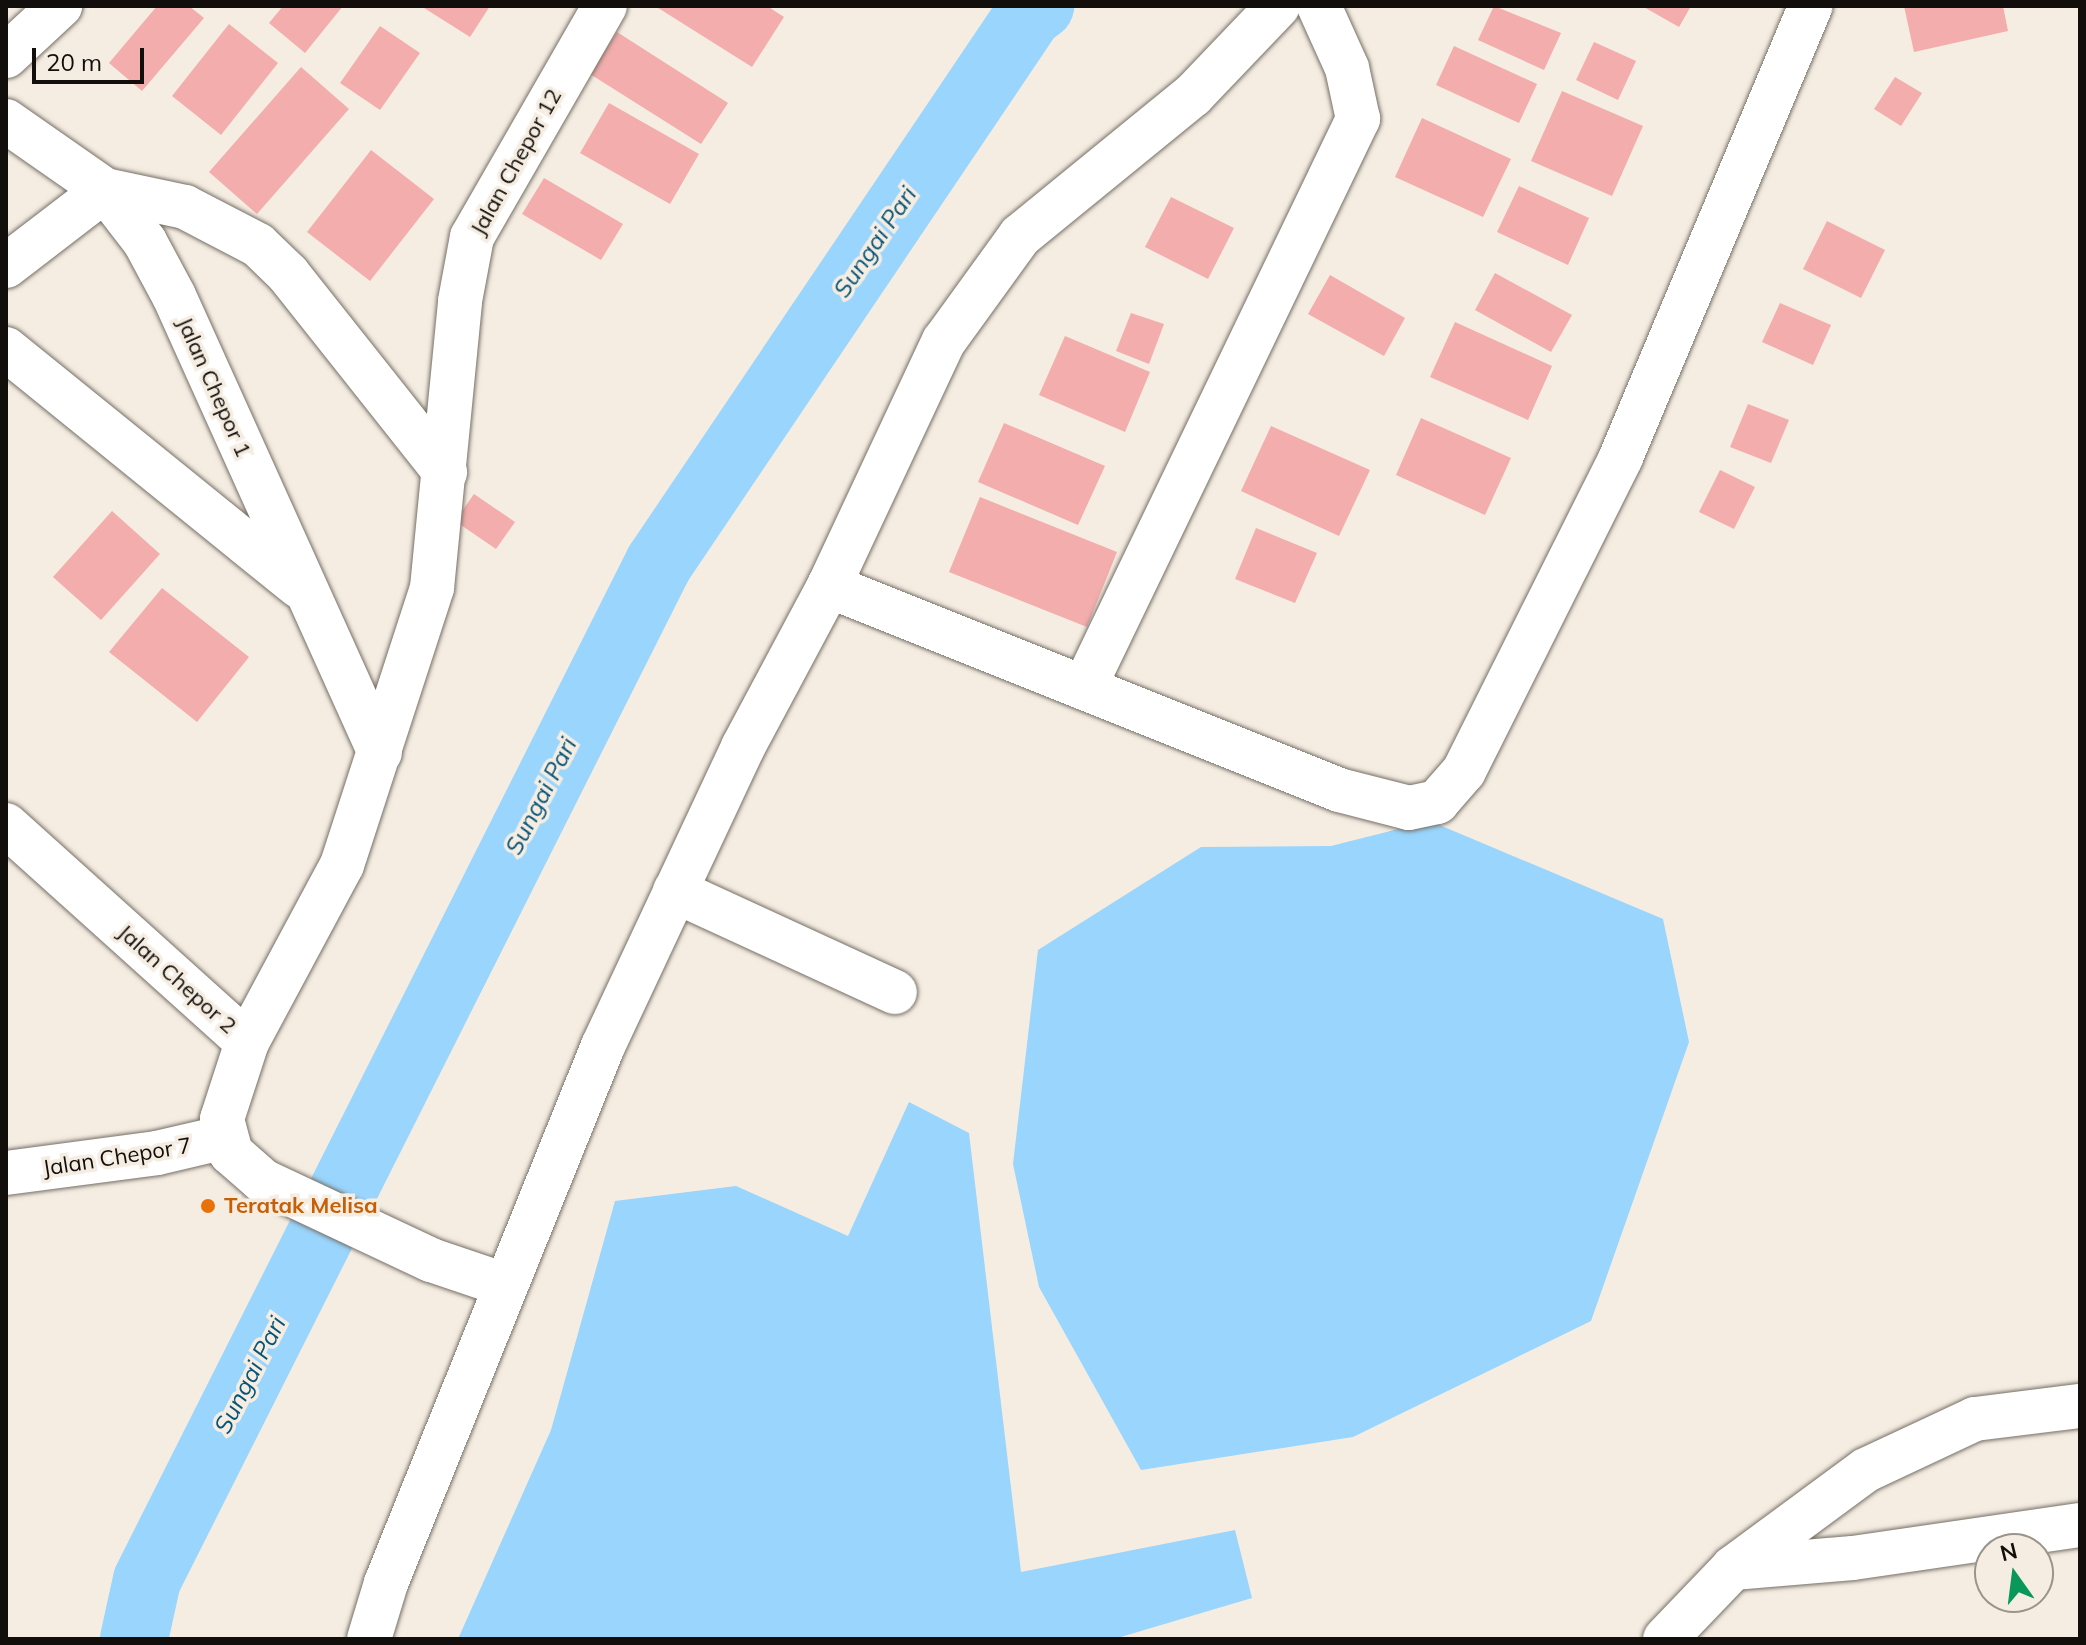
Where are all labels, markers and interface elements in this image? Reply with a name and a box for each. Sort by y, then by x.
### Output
scale bar [36,32,148,82]
text: 20 m [46,47,102,77]
street label: Jalan Chepor 12 [465,84,567,240]
water label: Sungai Pari [827,181,923,303]
street label: Jalan Chepor 1 [171,313,257,461]
water label: Sungai Pari [499,733,583,859]
street label: Jalan Chepor 2 [112,919,242,1039]
street label: Jalan Chepor 7 [41,1132,193,1182]
place label: Teratak Melisa [224,1193,378,1219]
marker: Teratak Melisa [199,1197,217,1215]
water label: Sungai Pari [208,1312,292,1438]
north arrow [1974,1533,2054,1613]
text: N [1997,1536,2020,1567]

